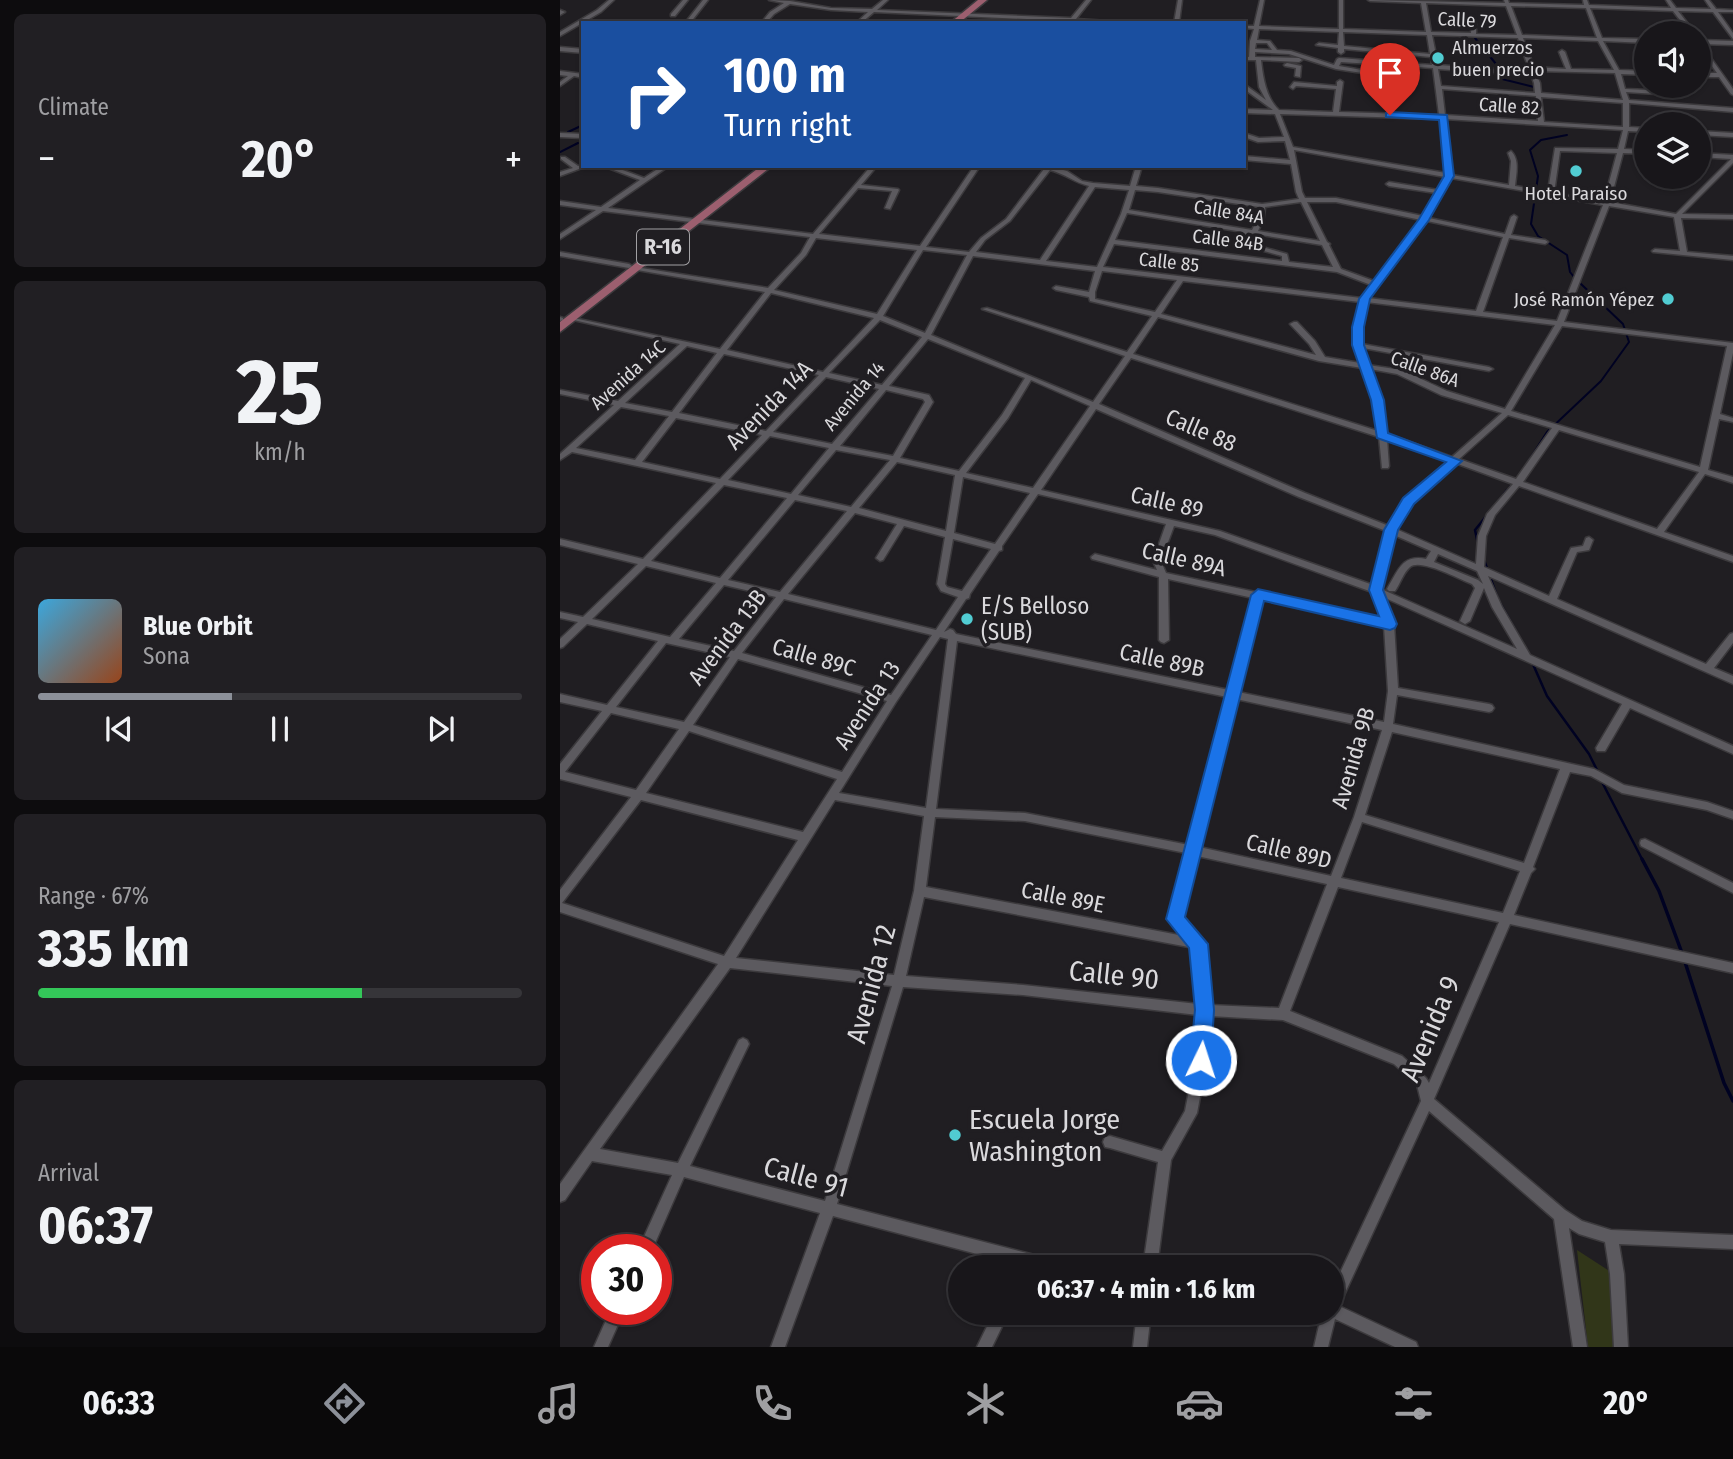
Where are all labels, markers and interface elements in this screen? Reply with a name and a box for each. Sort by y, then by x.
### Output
street label: Calle 79 [1437,7,1497,33]
map controls [1634,21,1711,189]
button: sound [1634,21,1711,98]
place label: Almuerzos buen precio [1452,36,1544,81]
pin [1360,43,1420,115]
text: 100 m [724,46,846,105]
icon: right [609,49,700,140]
marker: Almuerzos buen precio [1430,50,1446,66]
icon: arrive [1371,54,1409,92]
street label: Calle 82 [1478,92,1540,120]
text: Climate [38,93,109,121]
text: Turn right [724,106,851,144]
button: layers [1634,112,1711,189]
text: 20° [242,128,318,191]
text: − [38,136,55,182]
text: + [505,136,522,182]
marker: Hotel Paraiso [1568,163,1584,179]
place label: Hotel Paraiso [1525,182,1627,205]
street label: Calle 84A [1192,195,1266,229]
street label: Calle 84B [1191,224,1265,256]
road number: R-16 [637,230,689,264]
street label: Calle 85 [1138,247,1200,277]
place label: José Ramón Yépez [1514,288,1654,311]
marker: José Ramón Yépez [1660,291,1676,307]
street label: Avenida 14C [586,335,670,415]
text: 25 [237,338,323,447]
street label: Calle 86A [1388,346,1462,392]
street label: Avenida 14A [720,355,818,455]
street label: Avenida 14 [818,357,890,435]
street label: Calle 88 [1161,403,1241,457]
text: km/h [254,438,306,466]
street label: Calle 89 [1128,480,1206,524]
street label: Calle 89A [1139,536,1229,582]
street label: Avenida 13B [682,584,772,690]
place label: E/S Belloso (SUB) [981,592,1089,646]
text: Blue Orbit [143,611,253,642]
marker: E/S Belloso (SUB) [959,611,975,627]
street label: Calle 89C [769,632,859,682]
street label: Calle 89B [1117,637,1207,683]
text: Sona [143,642,190,670]
street label: Avenida 13 [828,655,906,755]
street label: Avenida 9B [1325,704,1381,812]
icon: previous [100,710,138,748]
icon: pause [261,710,299,748]
icon: next [422,710,460,748]
street label: Calle 89D [1243,828,1335,874]
street label: Calle 89E [1019,875,1107,919]
text: Range · 67% [38,882,149,910]
text: 335 km [38,917,190,980]
street label: Avenida 12 [839,921,903,1047]
street label: Calle 90 [1067,954,1161,996]
street label: Avenida 9 [1393,971,1467,1087]
position arrow [1164,1023,1238,1097]
place label: Escuela Jorge Washington [969,1103,1120,1168]
marker: Escuela Jorge Washington [947,1127,963,1143]
street label: Calle 91 [760,1150,852,1204]
text: Arrival [38,1159,99,1187]
text: 06:37 [38,1194,153,1257]
speed limit sign: 30 [581,1234,672,1325]
text: 06:37 · 4 min · 1.6 km [1037,1274,1255,1305]
icon: directions [320,1379,369,1428]
icon: music [534,1379,583,1428]
icon: phone [748,1379,797,1428]
icon: climate [961,1379,1010,1428]
icon: car [1175,1379,1224,1428]
icon: filters [1389,1379,1438,1428]
text: 06:33 [82,1384,155,1422]
text: 20° [1603,1384,1651,1422]

